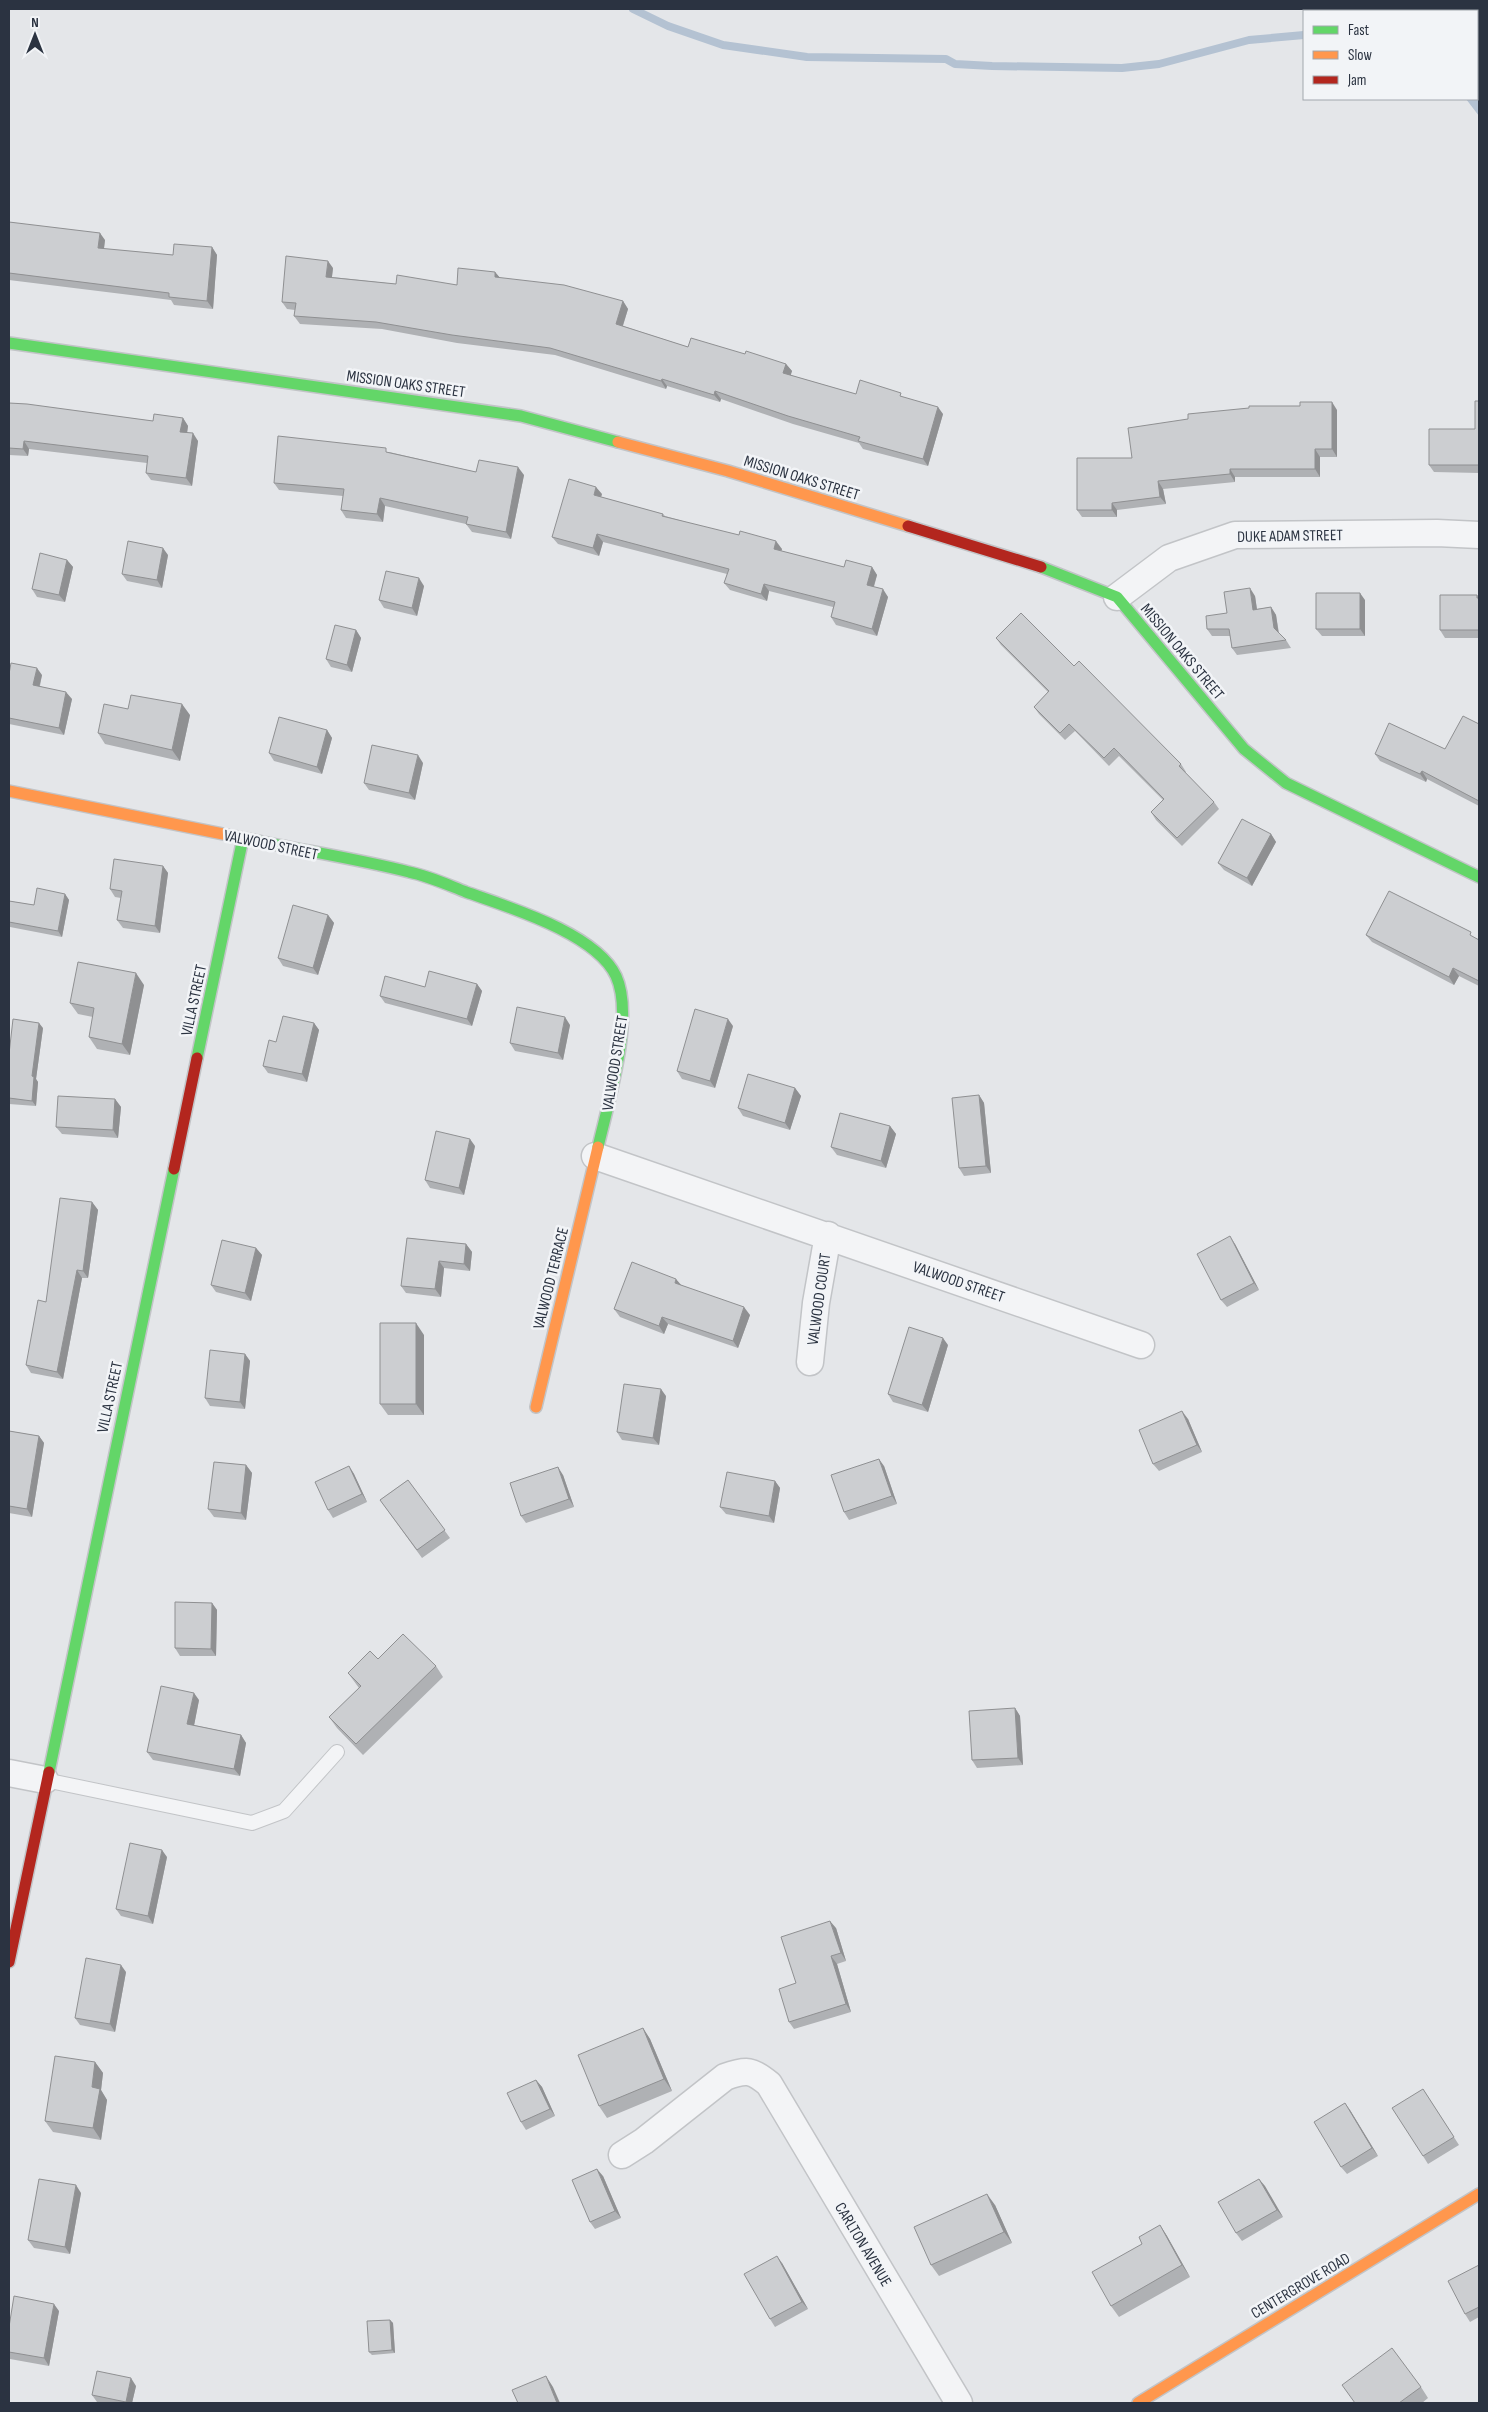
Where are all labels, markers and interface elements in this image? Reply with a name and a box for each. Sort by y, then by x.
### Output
north arrow [10,10,60,60]
legend [1303,10,1478,100]
text: N [31,14,39,31]
text: Fast [1348,21,1370,40]
text: Slow [1348,46,1372,65]
text: Jam [1347,71,1366,90]
street label: MISSION OAKS STREET [345,367,467,402]
street label: MISSION OAKS STREET [742,452,862,505]
street label: DUKE ADAM STREET [1237,526,1344,547]
street label: MISSION OAKS STREET [1136,600,1228,704]
street label: VALWOOD STREET [222,826,320,865]
street label: VILLA STREET [178,963,211,1038]
street label: VALWOOD STREET [599,1014,632,1112]
street label: VALWOOD TERRACE [530,1225,573,1331]
street label: VALWOOD COURT [804,1252,835,1346]
street label: VALWOOD STREET [910,1258,1007,1307]
street label: VILLA STREET [94,1360,127,1435]
street label: CARLTON AVENUE [830,2199,895,2290]
street label: CENTERGROVE ROAD [1248,2249,1354,2323]

